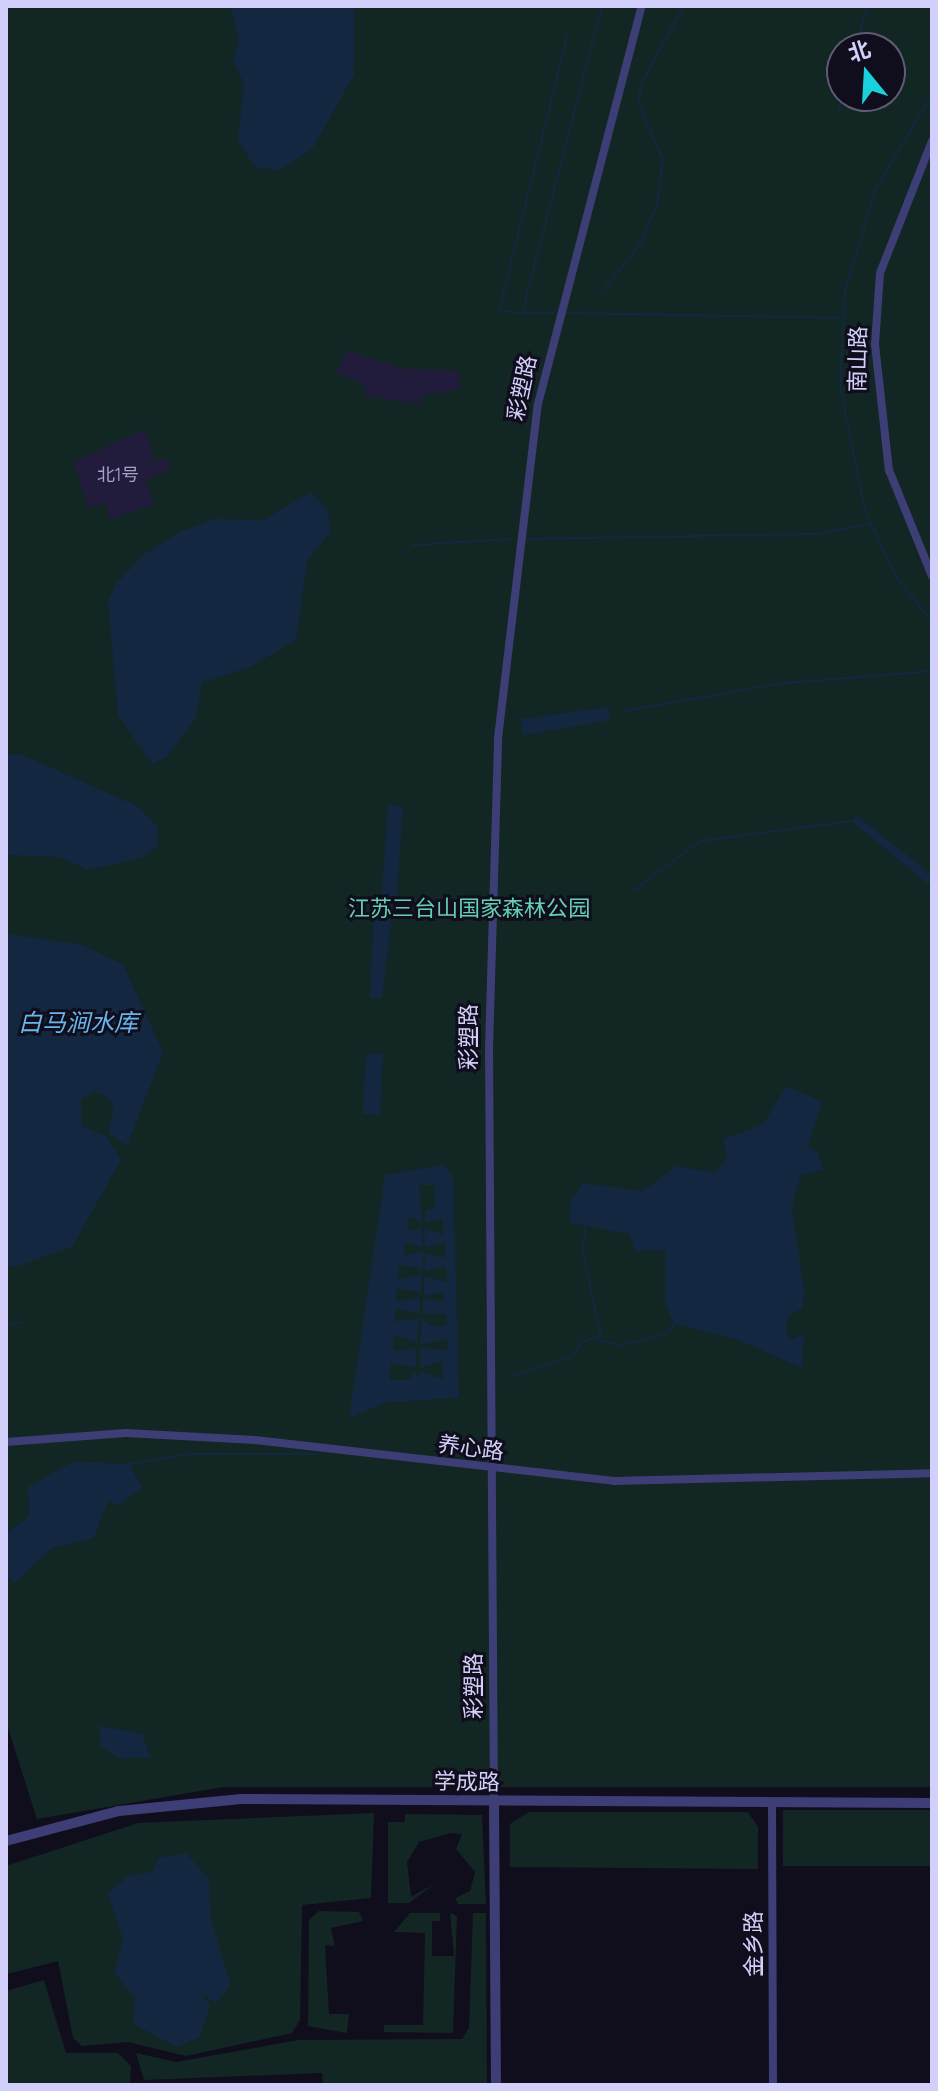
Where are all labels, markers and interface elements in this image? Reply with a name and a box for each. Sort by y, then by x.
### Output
north arrow [826,32,906,112]
text: 北 [844,34,874,68]
street label: 南山路 [844,326,872,392]
street label: 彩塑路 [502,353,542,423]
house number: 北1号 [97,464,139,486]
park label: 江苏三台山国家森林公园 [348,896,590,922]
street label: 彩塑路 [456,1004,482,1070]
water label: 白马涧水库 [18,1009,138,1037]
street label: 养心路 [437,1431,505,1465]
street label: 彩塑路 [461,1653,487,1719]
street label: 学成路 [434,1768,500,1796]
street label: 金乡路 [741,1911,767,1977]

